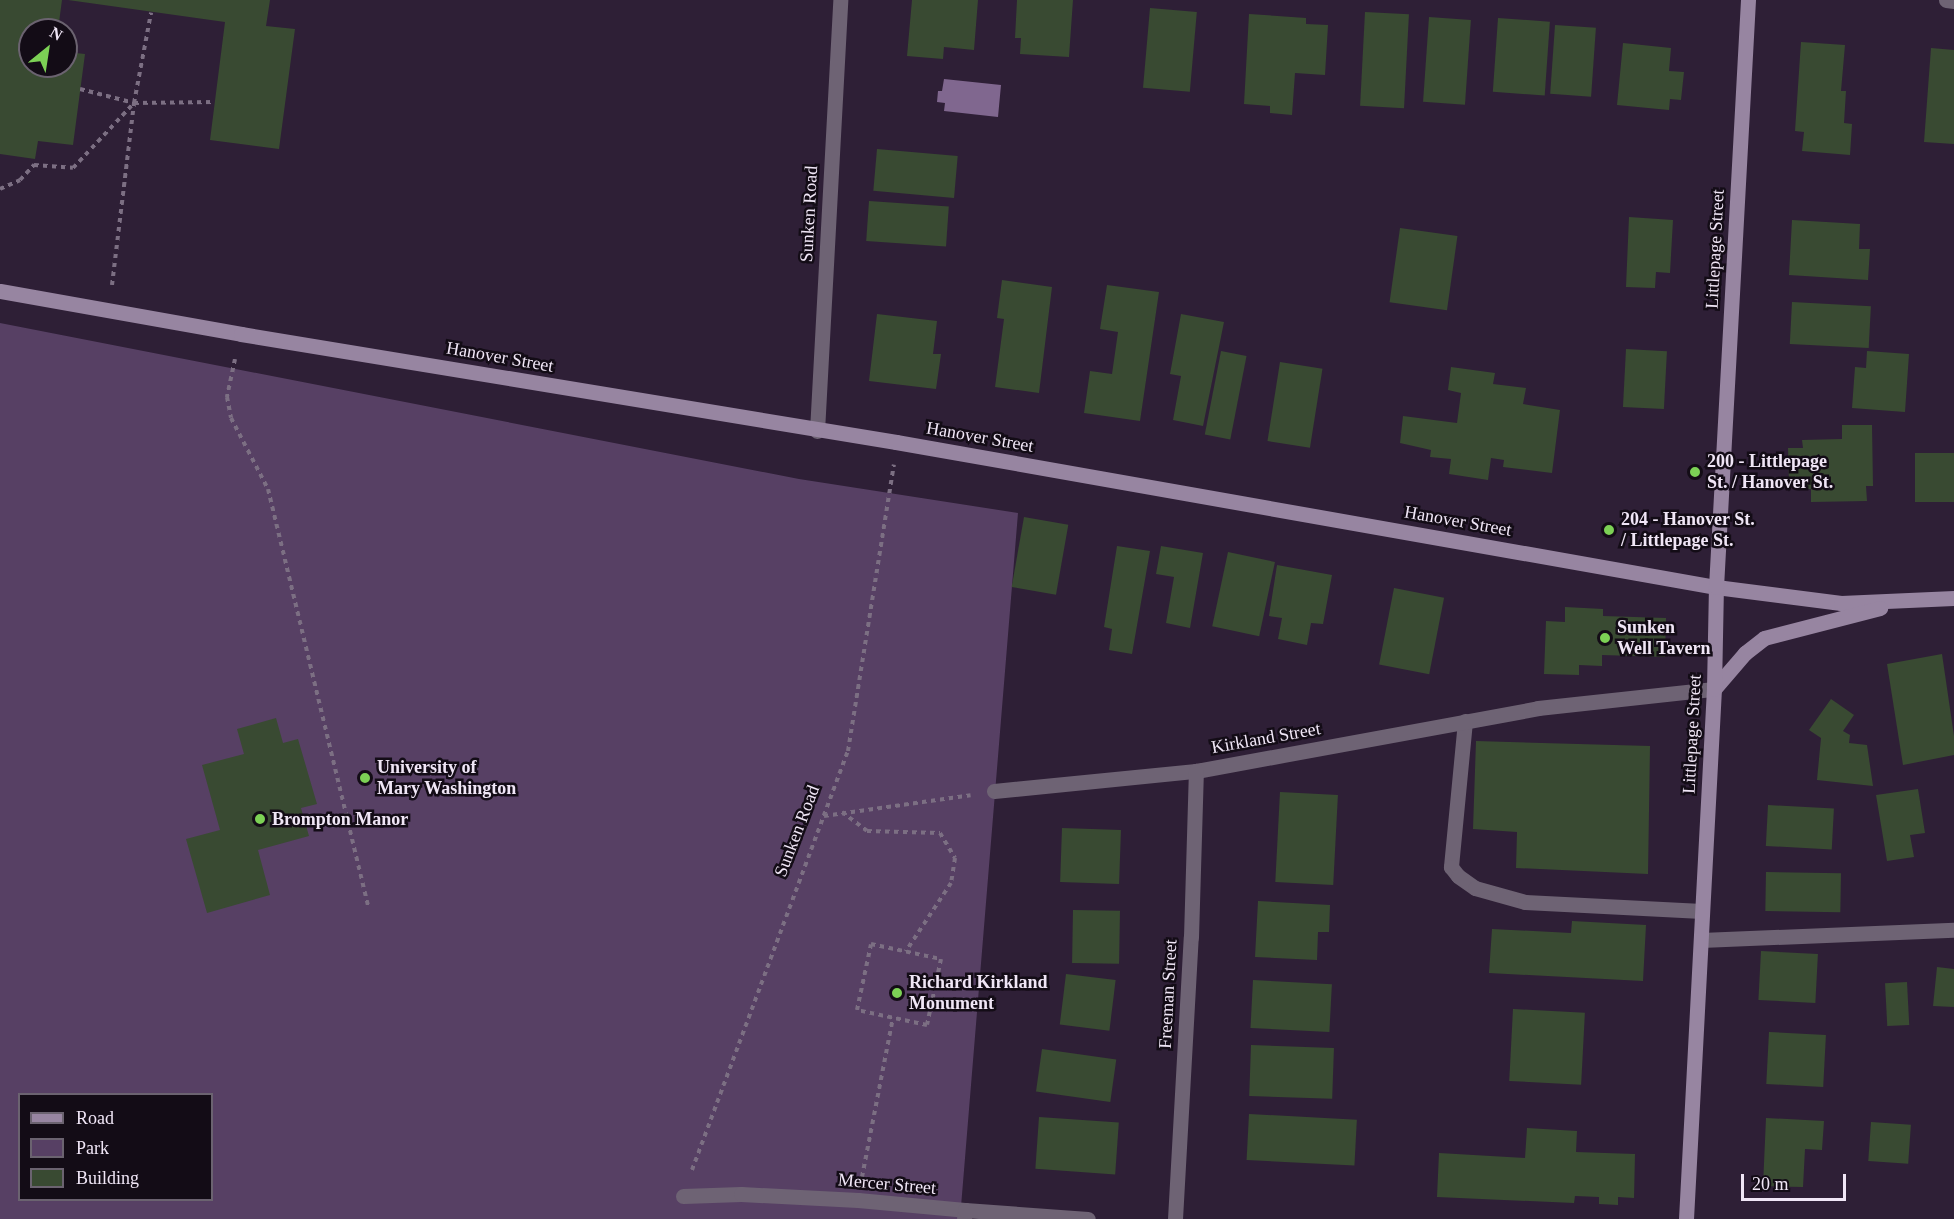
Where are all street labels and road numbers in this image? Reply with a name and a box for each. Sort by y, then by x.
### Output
street label: Sunken Road [796,165,822,263]
street label: Littlepage Street [1701,189,1729,309]
street label: Hanover Street [445,337,555,377]
street label: Hanover Street [925,417,1035,457]
street label: Hanover Street [1403,501,1513,541]
street label: Littlepage Street [1678,674,1706,794]
street label: Kirkland Street [1210,718,1322,758]
street label: Sunken Road [770,782,824,880]
street label: Freeman Street [1154,939,1182,1049]
street label: Mercer Street [837,1169,937,1199]

